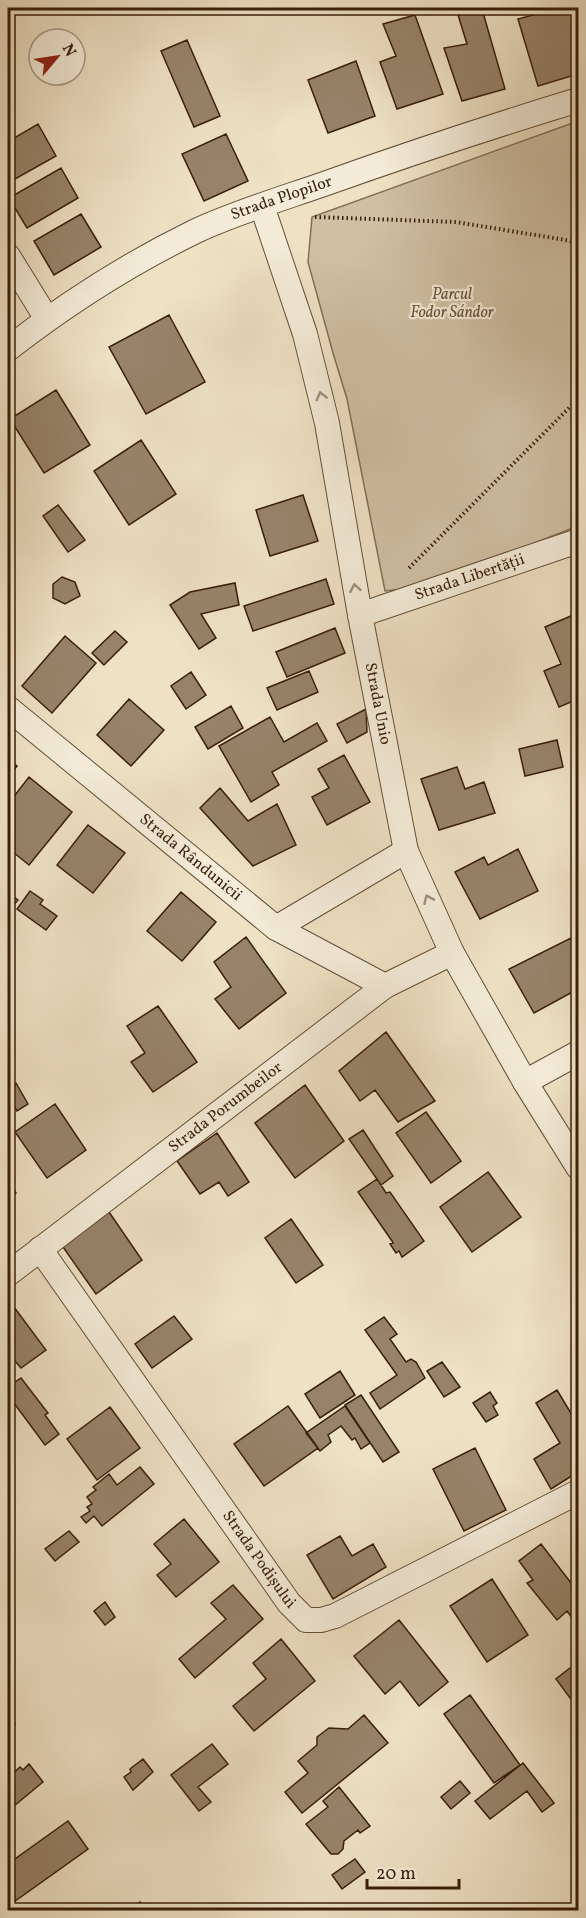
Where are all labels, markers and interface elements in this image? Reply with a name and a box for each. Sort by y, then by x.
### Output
north arrow [27,27,87,87]
text: N [56,40,81,61]
street label: Strada Plopilor [228,171,336,226]
park label: Parcul Fodor Sándor [410,284,495,324]
one-way arrow [315,391,328,401]
street label: Strada Libertății [412,549,528,607]
one-way arrow [350,583,362,593]
street label: Strada Unio [359,661,396,747]
street label: Strada Rândunicii [134,809,247,907]
one-way arrow [424,895,436,906]
street label: Strada Porumbeilor [164,1057,287,1158]
street label: Strada Podișului [216,1506,300,1614]
scale bar [367,1852,458,1890]
text: 20 m [376,1862,416,1887]

